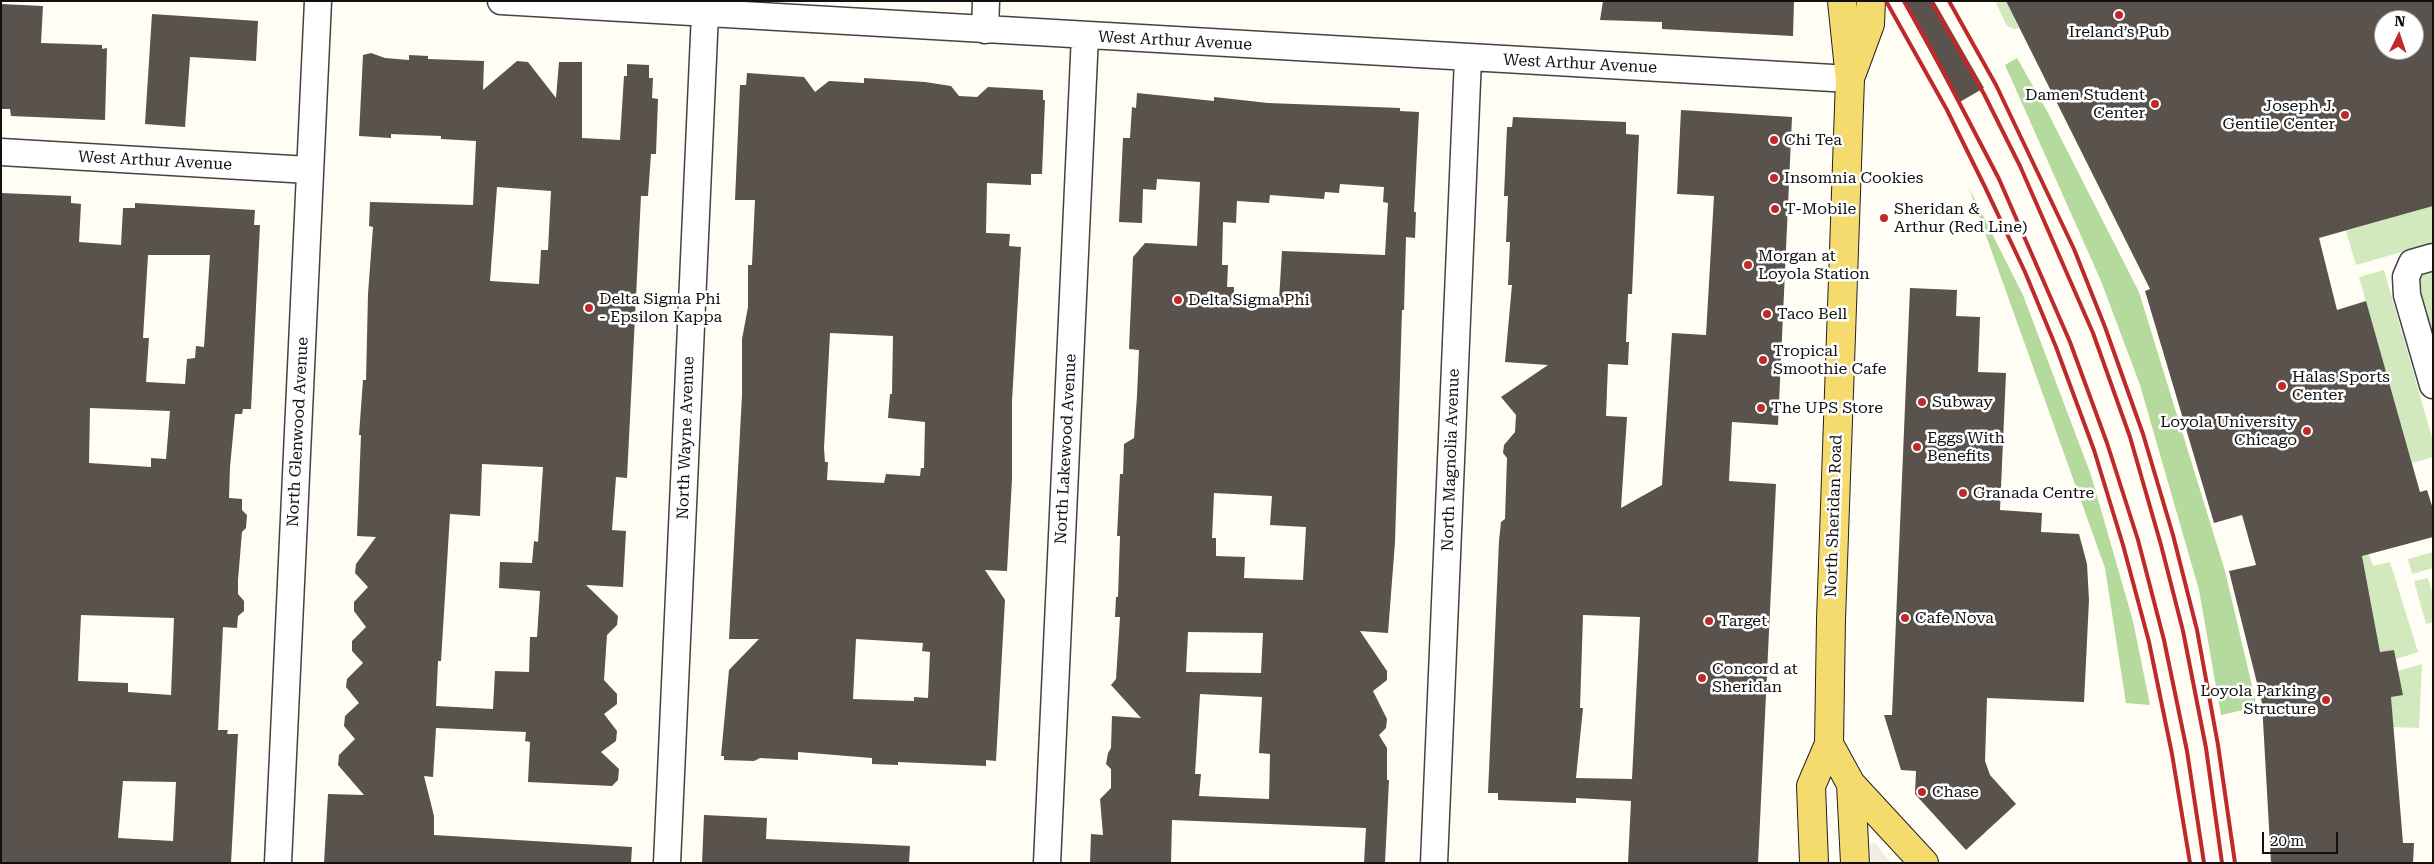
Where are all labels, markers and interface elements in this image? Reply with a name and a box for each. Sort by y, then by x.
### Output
marker: Ireland’s Pub [2113,9,2125,21]
north arrow [2374,10,2424,60]
text: N [2394,13,2406,29]
place label: Ireland’s Pub [2069,22,2169,42]
street label: West Arthur Avenue [1098,27,1252,55]
street label: West Arthur Avenue [1503,50,1657,78]
place label: Damen Student Center [2025,85,2145,123]
place label: Joseph J. Gentile Center [2222,96,2335,134]
marker: Damen Student Center [2149,98,2161,110]
marker: Joseph J. Gentile Center [2339,109,2351,121]
place label: Chi Tea [1784,130,1842,150]
marker: Chi Tea [1768,134,1780,146]
street label: West Arthur Avenue [78,147,232,175]
place label: Insomnia Cookies [1784,168,1923,188]
marker: Insomnia Cookies [1768,172,1780,184]
place label: T-Mobile [1785,199,1856,219]
place label: Sheridan & Arthur (Red Line) [1894,199,2027,237]
marker: T-Mobile [1769,203,1781,215]
marker: Sheridan & Arthur (Red Line) [1878,212,1890,224]
place label: Morgan at Loyola Station [1758,246,1870,284]
marker: Morgan at Loyola Station [1742,259,1754,271]
place label: Delta Sigma Phi - Epsilon Kappa [599,289,722,327]
place label: Delta Sigma Phi [1188,290,1310,310]
marker: Delta Sigma Phi [1172,294,1184,306]
marker: Delta Sigma Phi - Epsilon Kappa [583,302,595,314]
place label: Taco Bell [1777,304,1847,324]
marker: Taco Bell [1761,308,1773,320]
street label: North Glenwood Avenue [283,337,313,527]
place label: Tropical Smoothie Cafe [1773,341,1887,379]
street label: North Lakewood Avenue [1051,353,1081,545]
marker: Tropical Smoothie Cafe [1757,354,1769,366]
street label: North Wayne Avenue [674,356,698,520]
place label: Halas Sports Center [2292,367,2390,405]
street label: North Magnolia Avenue [1438,368,1464,552]
marker: Halas Sports Center [2276,380,2288,392]
place label: Subway [1932,392,1993,412]
marker: Subway [1916,396,1928,408]
place label: The UPS Store [1771,398,1883,418]
marker: The UPS Store [1755,402,1767,414]
place label: Loyola University Chicago [2160,412,2297,450]
marker: Loyola University Chicago [2301,425,2313,437]
place label: Eggs With Benefits [1927,428,2005,466]
street label: North Sheridan Road [1822,434,1846,598]
marker: Eggs With Benefits [1911,441,1923,453]
place label: Granada Centre [1973,483,2094,503]
marker: Granada Centre [1957,487,1969,499]
place label: Cafe Nova [1915,608,1994,628]
place label: Target [1719,611,1767,631]
marker: Cafe Nova [1899,612,1911,624]
marker: Target [1703,615,1715,627]
place label: Concord at Sheridan [1712,659,1798,697]
marker: Concord at Sheridan [1696,672,1708,684]
place label: Loyola Parking Structure [2200,681,2316,719]
marker: Loyola Parking Structure [2320,694,2332,706]
place label: Chase [1932,782,1979,802]
marker: Chase [1916,786,1928,798]
scale bar [2264,822,2340,854]
text: 20 m [2270,832,2304,850]

